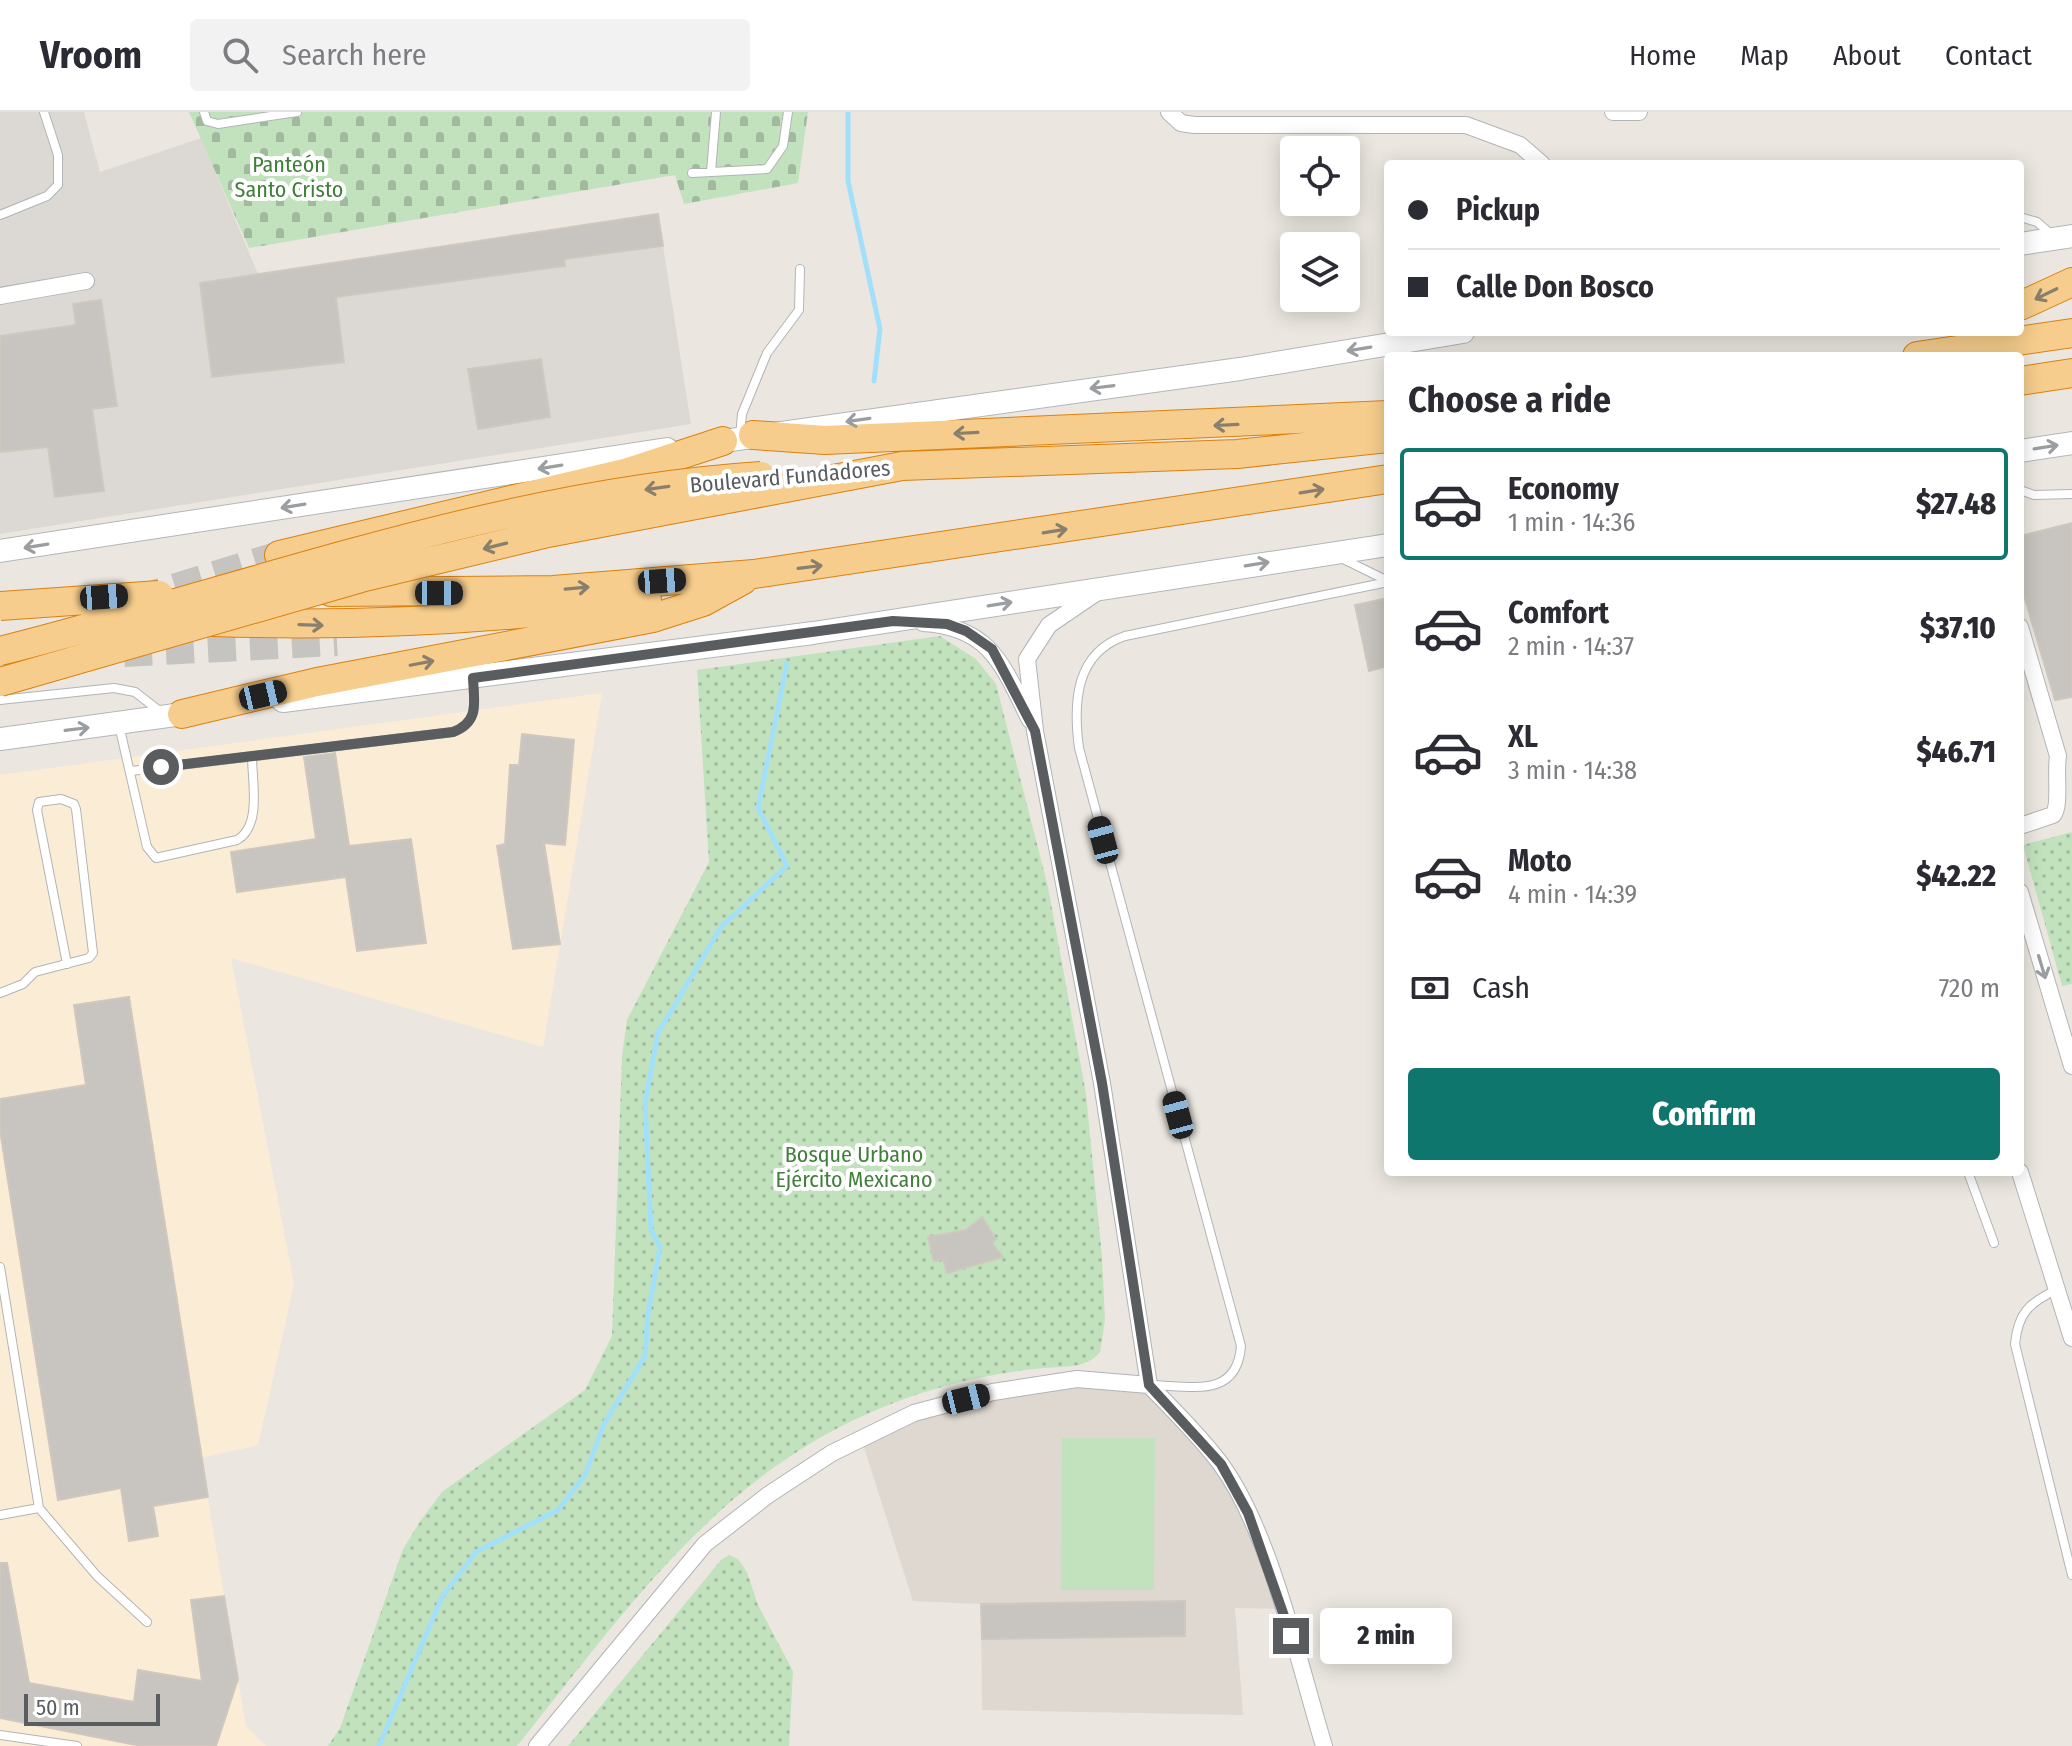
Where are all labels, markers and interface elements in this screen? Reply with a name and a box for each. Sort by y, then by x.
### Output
search box [190,19,750,91]
text: Vroom [40,32,142,78]
icon: search [218,33,262,77]
text: Search here [282,37,427,73]
text: Home [1629,39,1696,72]
text: Map [1740,39,1789,72]
text: About [1833,39,1901,72]
text: Contact [1945,39,2032,72]
map controls [1280,136,1360,312]
button: locate [1280,136,1360,216]
park label: Panteón Santo Cristo [235,151,343,203]
text: Pickup [1456,192,1540,228]
button: layers [1280,232,1360,312]
text: Calle Don Bosco [1456,269,1654,305]
one-way arrow [2034,287,2058,302]
one-way arrow [1347,343,1372,358]
text: Choose a ride [1408,378,1611,422]
one-way arrow [1090,380,1115,395]
one-way arrow [846,413,871,428]
one-way arrow [1213,417,1240,432]
one-way arrow [953,426,980,441]
one-way arrow [2033,438,2058,453]
street label: Boulevard Fundadores [689,454,891,499]
one-way arrow [538,460,563,475]
icon: car [1412,468,1484,540]
text: Economy [1508,471,1619,507]
one-way arrow [644,481,670,496]
one-way arrow [1298,482,1324,497]
text: $27.48 [1916,486,1996,522]
one-way arrow [281,500,306,515]
text: 1 min · 14:36 [1508,507,1635,538]
one-way arrow [1042,522,1067,537]
one-way arrow [24,539,49,554]
one-way arrow [483,539,509,554]
one-way arrow [1244,556,1269,571]
one-way arrow [797,559,823,574]
car [637,567,687,595]
one-way arrow [563,580,590,595]
car [415,581,463,605]
car [79,583,129,611]
icon: car [1412,592,1484,664]
text: Comfort [1508,595,1609,631]
one-way arrow [987,596,1013,611]
text: $37.10 [1920,610,1996,646]
one-way arrow [297,618,324,633]
text: 2 min · 14:37 [1508,631,1634,662]
one-way arrow [409,654,434,669]
car [237,678,289,712]
icon: car [1412,716,1484,788]
text: XL [1508,719,1538,755]
one-way arrow [64,722,90,737]
text: $46.71 [1916,734,1996,770]
route start [143,749,179,785]
text: 3 min · 14:38 [1508,755,1637,786]
car [1085,814,1121,866]
icon: car [1412,840,1484,912]
text: Moto [1508,843,1572,879]
text: $42.22 [1916,858,1996,894]
text: 4 min · 14:39 [1508,879,1637,910]
one-way arrow [2036,954,2050,979]
icon: cash [1408,966,1452,1010]
text: Cash [1472,970,1530,1006]
text: 720 m [1939,973,2000,1004]
button: Confirm [1408,1068,2000,1160]
car [1160,1089,1196,1141]
park label: Bosque Urbano Ejército Mexicano [776,1141,933,1193]
car [940,1382,992,1416]
callout: 2 min [1319,1608,1451,1664]
route end [1273,1618,1309,1654]
text: 2 min [1357,1620,1415,1651]
scale bar [24,1690,160,1726]
text: 50 m [36,1694,80,1721]

